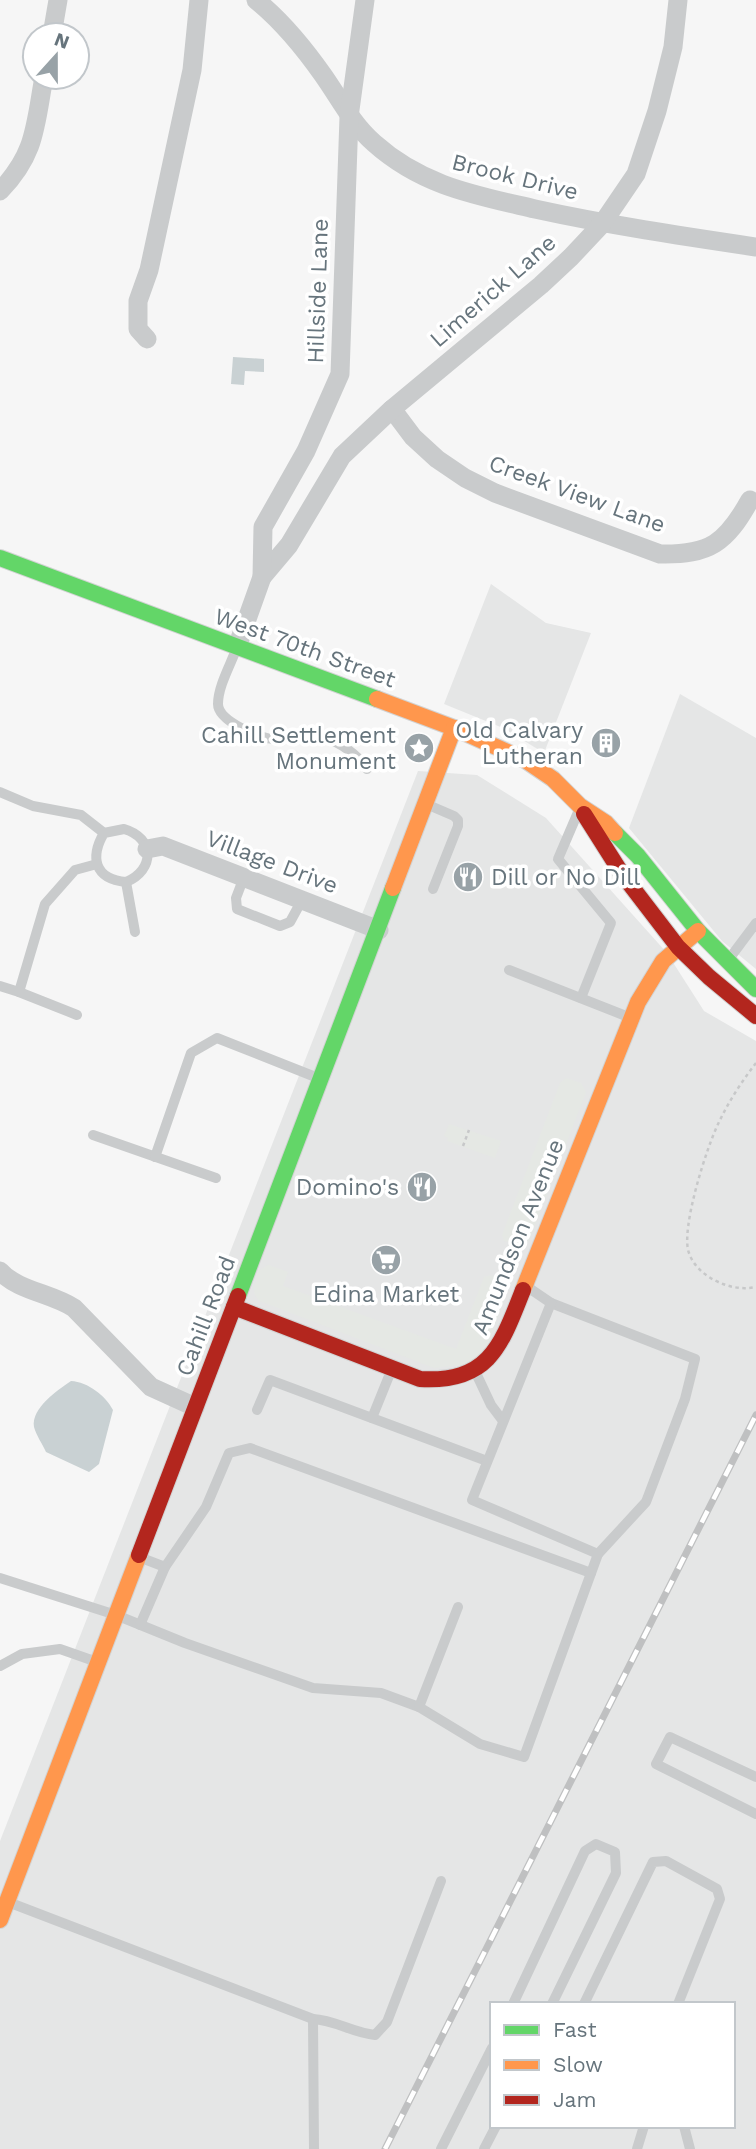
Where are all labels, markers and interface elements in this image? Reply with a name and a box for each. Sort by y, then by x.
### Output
north arrow [21,21,91,91]
text: N [51,27,73,54]
street label: Brook Drive [449,148,581,206]
street label: Hillside Lane [302,218,334,364]
street label: Limerick Lane [424,229,562,353]
street label: Creek View Lane [485,450,669,538]
street label: West 70th Street [211,603,400,693]
place label: Old Calvary Lutheran [455,717,583,770]
place label: Cahill Settlement Monument [201,722,396,775]
building icon: Old Calvary Lutheran [589,726,623,760]
place icon: Cahill Settlement Monument [402,731,436,765]
street label: Village Drive [202,825,342,899]
restaurant icon: Dill or No Dill [451,860,485,894]
place label: Dill or No Dill [491,864,640,891]
street label: Amundson Avenue [466,1135,570,1339]
restaurant icon: Domino's [405,1170,439,1204]
place label: Domino's [296,1174,399,1201]
supermarket icon: Edina Market [369,1243,403,1277]
street label: Cahill Road [171,1252,241,1380]
place label: Edina Market [313,1281,460,1308]
legend [490,2002,735,2128]
text: Fast [553,2017,597,2042]
text: Slow [553,2052,603,2077]
text: Jam [553,2087,596,2112]

